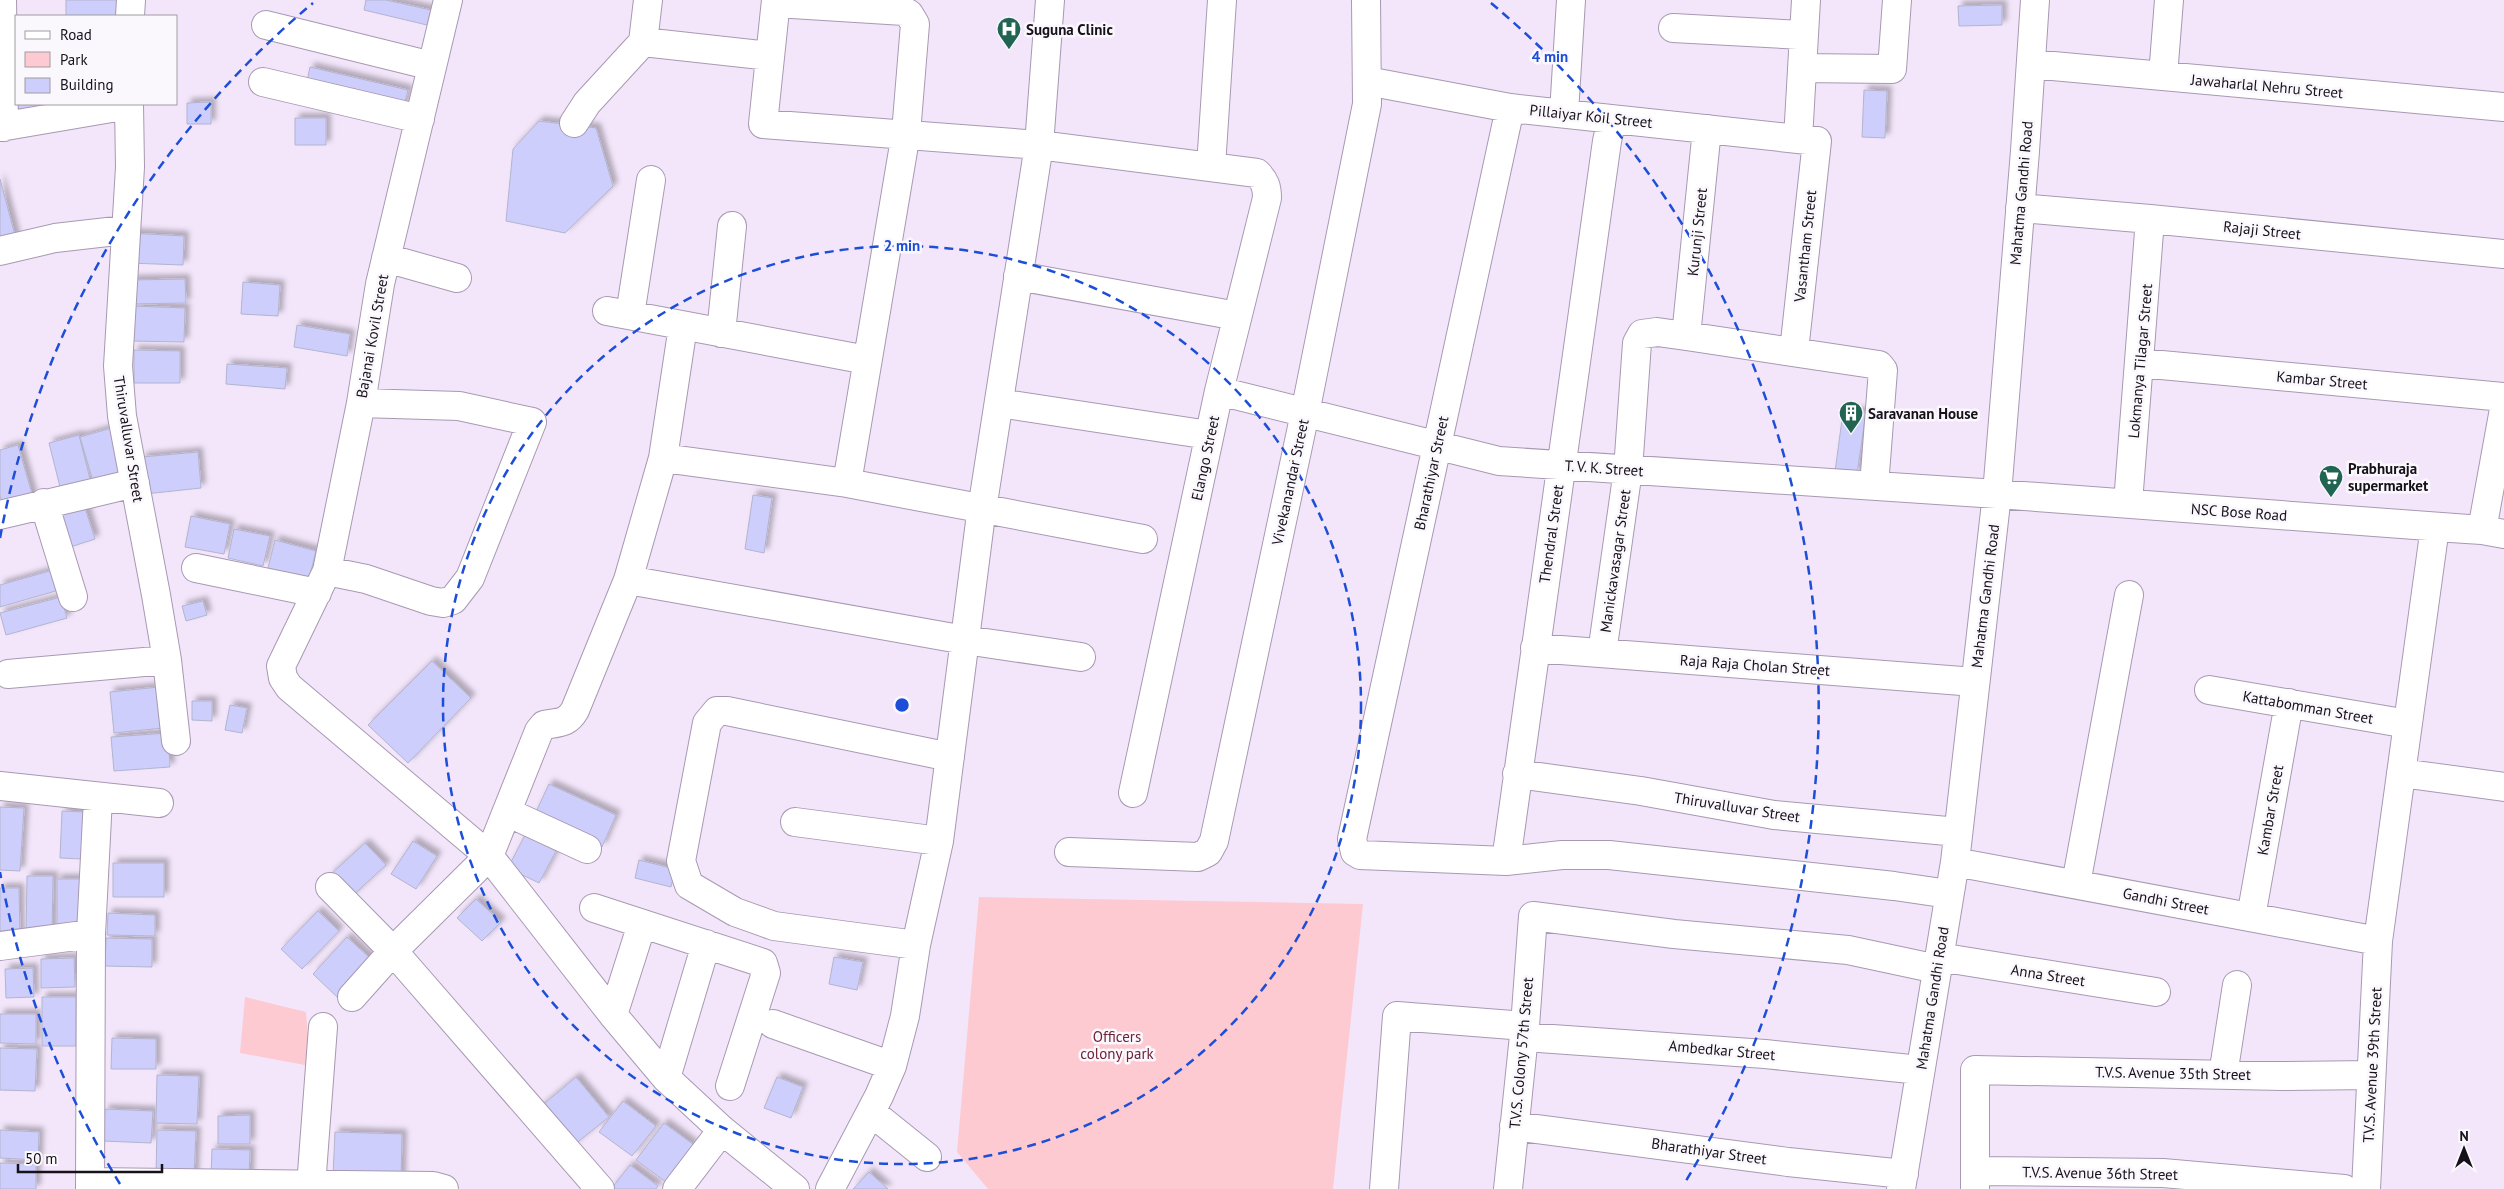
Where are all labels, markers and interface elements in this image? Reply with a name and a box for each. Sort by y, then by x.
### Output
legend [15,15,178,105]
hospital icon: Suguna Clinic [996,16,1022,50]
place label: Suguna Clinic [1026,20,1113,39]
text: Road [60,25,92,44]
text: 4 min [1532,47,1568,66]
text: Park [60,50,88,69]
street label: Jawaharlal Nehru Street [2189,70,2344,102]
text: Building [60,75,114,94]
street label: Pillaiyar Koil Street [1529,100,1653,132]
street label: Mahatma Gandhi Road [2005,120,2037,266]
street label: Kurunji Street [1683,187,1711,277]
street label: Vasantham Street [1790,189,1820,304]
street label: Rajaji Street [2222,216,2302,244]
text: 2 min [884,236,920,255]
street label: Bajanai Kovil Street [352,273,392,399]
street label: Lokmanya Tilagar Street [2124,283,2156,439]
street label: Kambar Street [2276,367,2368,393]
street label: Thiruvalluvar Street [110,375,148,503]
building icon: Saravanan House [1838,400,1864,434]
place label: Saravanan House [1868,404,1978,423]
street label: Elango Street [1187,414,1223,502]
street label: Bharathiyar Street [1410,414,1452,532]
street label: Vivekanandar Street [1267,417,1313,548]
street label: T. V. K. Street [1564,456,1644,480]
place label: Prabhuraja supermarket [2348,459,2429,495]
supermarket icon: Prabhuraja supermarket [2318,464,2344,498]
street label: Thendral Street [1535,483,1567,585]
street label: Manickavasagar Street [1596,488,1634,634]
street label: NSC Bose Road [2190,499,2288,525]
street label: Mahatma Gandhi Road [1967,523,2003,669]
street label: Raja Raja Cholan Street [1679,650,1831,680]
street label: Kattabomman Street [2241,686,2375,728]
centre of rings [893,696,911,714]
street label: Kambar Street [2253,763,2287,857]
street label: Thiruvalluvar Street [1673,788,1801,826]
street label: Gandhi Street [2121,883,2211,919]
street label: Mahatma Gandhi Road [1911,925,1953,1071]
street label: Anna Street [2009,960,2087,990]
street label: T.V.S. Colony 57th Street [1505,976,1537,1130]
street label: T.V.S. Avenue 39th Street [2358,987,2386,1143]
park label: Officers colony park [1080,1027,1155,1063]
street label: Ambedkar Street [1668,1036,1776,1064]
street label: T.V.S. Avenue 35th Street [2095,1062,2251,1084]
north arrow [2439,1124,2489,1174]
text: N [2459,1127,2469,1145]
street label: Bharathiyar Street [1650,1134,1768,1168]
scale bar [18,1142,161,1174]
text: 50 m [25,1149,58,1168]
street label: T.V.S. Avenue 36th Street [2022,1162,2178,1184]

